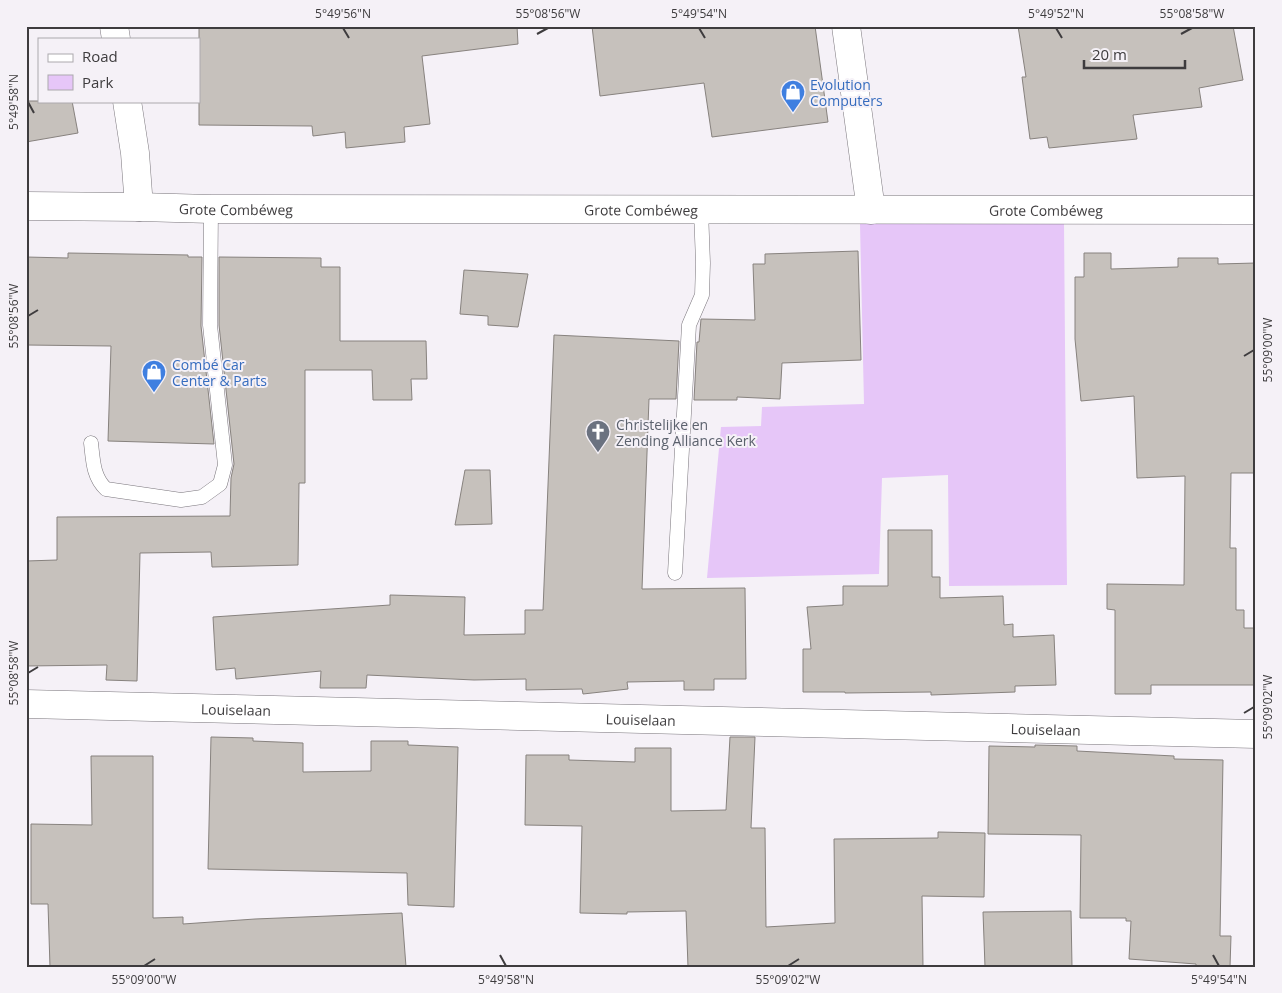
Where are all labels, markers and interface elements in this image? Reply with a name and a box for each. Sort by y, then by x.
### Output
text: 5°49'56"N [315,5,371,22]
text: 55°08'56"W [516,5,580,22]
text: 5°49'54"N [671,5,727,22]
text: 5°49'52"N [1028,5,1084,22]
text: 55°08'58"W [1160,5,1224,22]
legend [38,38,200,102]
scale bar [1084,38,1186,70]
text: 20 m [1092,44,1127,64]
text: Road [82,46,118,66]
text: Park [82,72,113,92]
text: 5°49'58"N [5,74,22,130]
place label: Evolution Computers [810,75,883,110]
shop icon: Evolution Computers [780,79,806,113]
street label: Grote Combéweg [179,199,293,219]
street label: Grote Combéweg [584,200,698,219]
street label: Grote Combéweg [989,200,1103,219]
text: 55°08'56"W [5,284,22,348]
text: 55°09'00"W [1259,318,1276,382]
place label: Combé Car Center & Parts [172,355,267,390]
shop icon: Combé Car Center & Parts [141,359,167,393]
place label: Christelijke en Zending Alliance Kerk [616,415,757,450]
church icon: Christelijke en Zending Alliance Kerk [585,419,611,453]
text: 55°08'58"W [5,641,22,705]
text: 55°09'02"W [1259,675,1276,739]
street label: Louiselaan [201,699,271,719]
street label: Louiselaan [606,709,676,729]
street label: Louiselaan [1010,719,1081,739]
text: 55°09'00"W [112,971,176,988]
text: 5°49'58"N [478,971,534,988]
text: 55°09'02"W [756,971,820,988]
text: 5°49'54"N [1191,971,1247,988]

